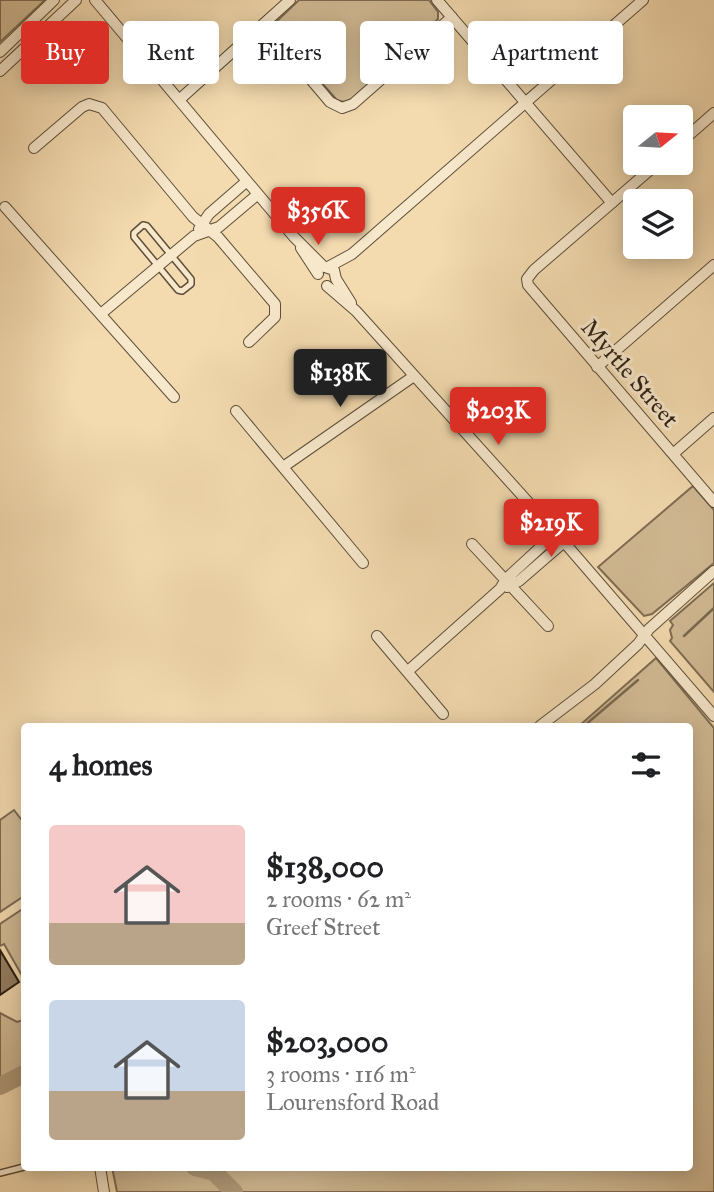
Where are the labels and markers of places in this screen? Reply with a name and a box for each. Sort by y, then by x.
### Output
pin: $356K [269,188,367,247]
pin: $138K [291,350,389,409]
pin: $203K [449,388,547,447]
pin: $219K [502,500,600,559]

